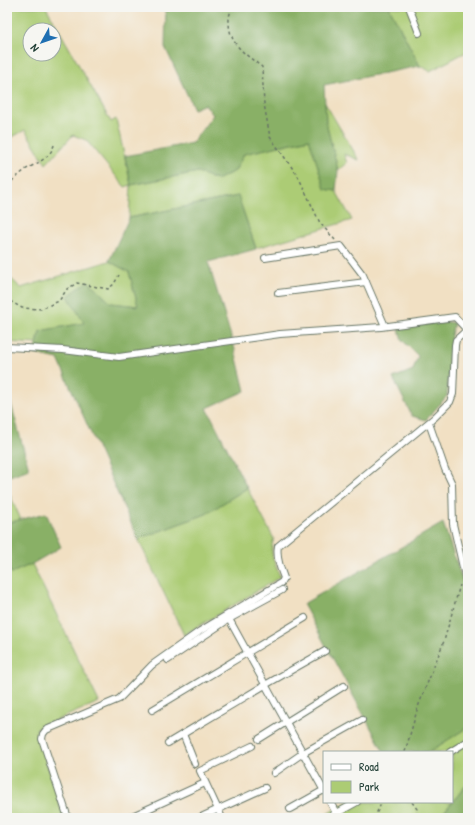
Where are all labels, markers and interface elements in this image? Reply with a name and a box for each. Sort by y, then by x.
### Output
north arrow [22,22,62,62]
text: N [27,42,42,55]
legend [323,751,453,803]
text: Road [359,758,379,775]
text: Park [359,778,379,795]

